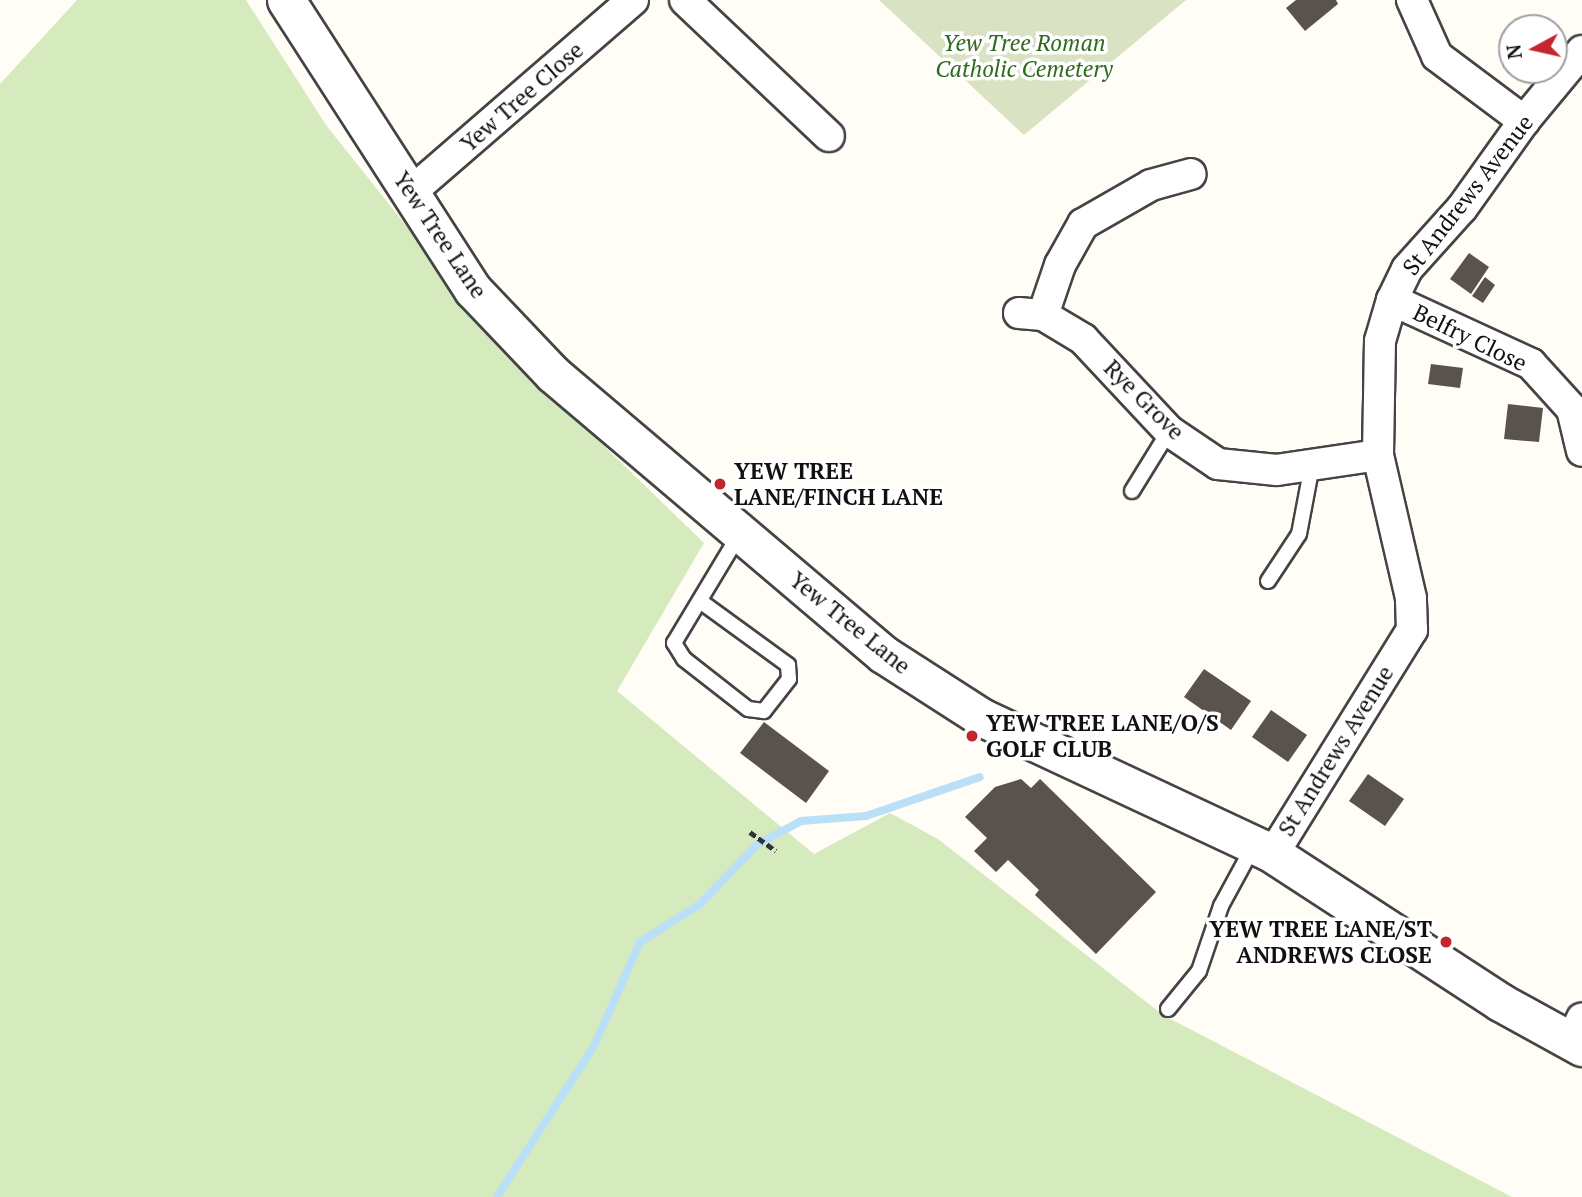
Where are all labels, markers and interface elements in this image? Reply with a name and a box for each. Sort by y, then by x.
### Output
north arrow [1498,14,1568,84]
park label: Yew Tree Roman Catholic Cemetery [935,29,1113,83]
street label: Yew Tree Close [455,36,589,158]
text: N [1500,43,1527,61]
street label: St Andrews Avenue [1397,109,1539,281]
street label: Yew Tree Lane [387,166,493,304]
street label: Belfry Close [1409,299,1531,377]
street label: Rye Grove [1098,354,1190,446]
place label: YEW TREE LANE/FINCH LANE [734,457,943,511]
marker: YEW TREE LANE/FINCH LANE [712,476,728,492]
street label: Yew Tree Lane [784,566,916,680]
street label: St Andrews Avenue [1272,660,1400,842]
place label: YEW TREE LANE/O/S GOLF CLUB [986,709,1219,763]
marker: YEW TREE LANE/O/S GOLF CLUB [964,728,980,744]
place label: YEW TREE LANE/ST ANDREWS CLOSE [1209,915,1432,969]
marker: YEW TREE LANE/ST ANDREWS CLOSE [1438,934,1454,950]

